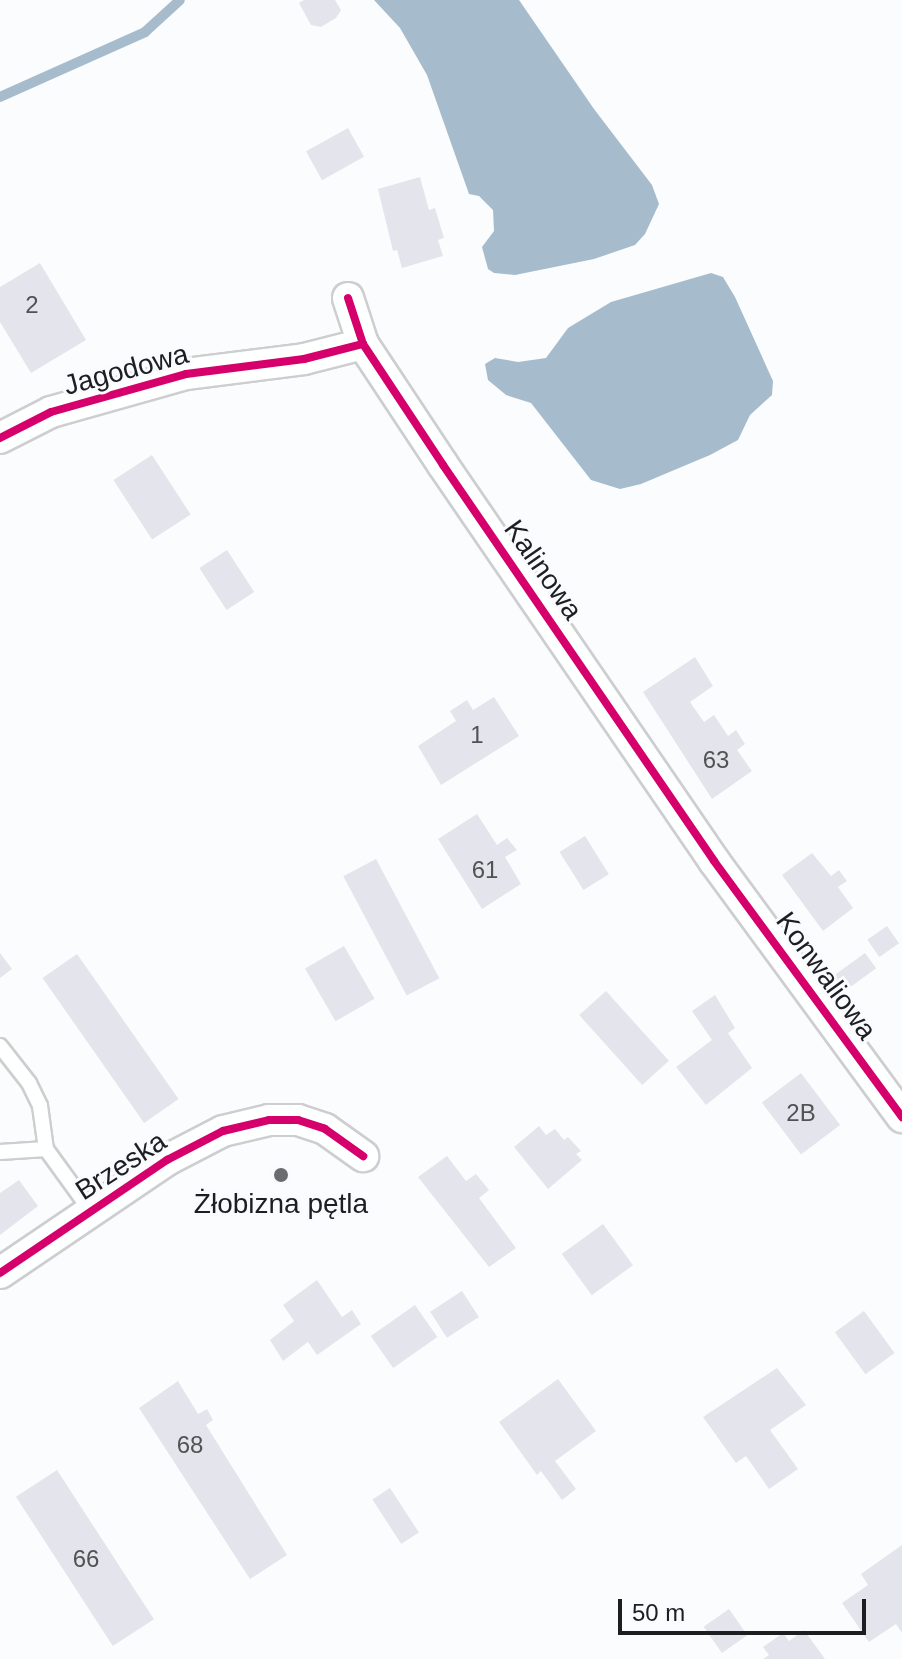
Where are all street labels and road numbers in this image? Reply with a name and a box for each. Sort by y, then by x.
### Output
street label: Jagodowa [60,337,192,403]
street label: Kalinowa [497,514,589,626]
street label: Konwaliowa [768,906,884,1046]
street label: Brzeska [69,1124,173,1208]

